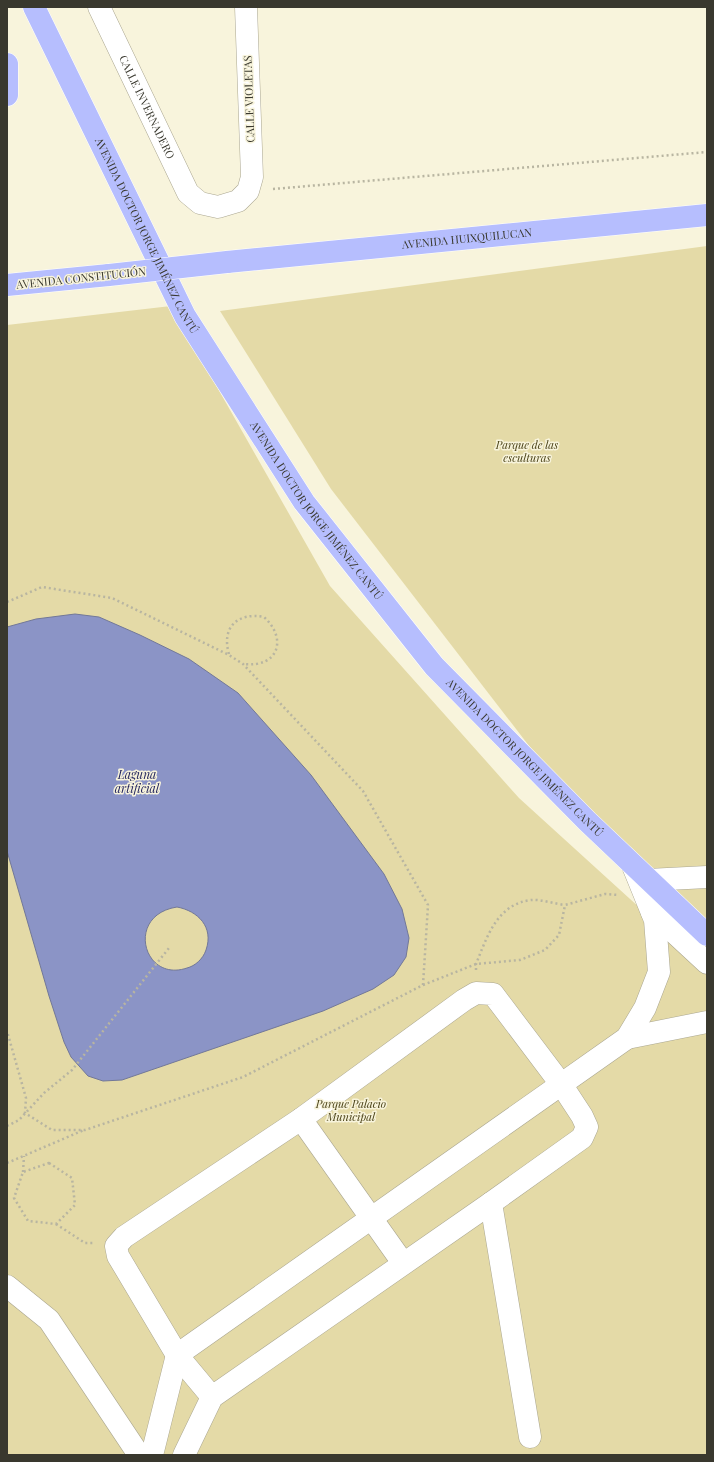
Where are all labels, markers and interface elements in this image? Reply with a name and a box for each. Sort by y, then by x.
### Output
street label: CALLE INVERNADERO [116,53,179,161]
street label: CALLE VIOLETAS [239,55,258,143]
street label: AVENIDA DOCTOR JORGE JIMÉNEZ CANTÚ [92,134,203,337]
street label: AVENIDA HUIXQUILUCAN [400,224,533,252]
street label: AVENIDA CONSTITUCIÓN [14,263,147,292]
street label: AVENIDA DOCTOR JORGE JIMÉNEZ CANTÚ [247,417,387,603]
park label: Parque de las esculturas [495,437,559,465]
street label: AVENIDA DOCTOR JORGE JIMÉNEZ CANTÚ [443,674,607,840]
water label: Laguna artificial [115,766,160,796]
park label: Parque Palacio Municipal [315,1096,386,1124]

